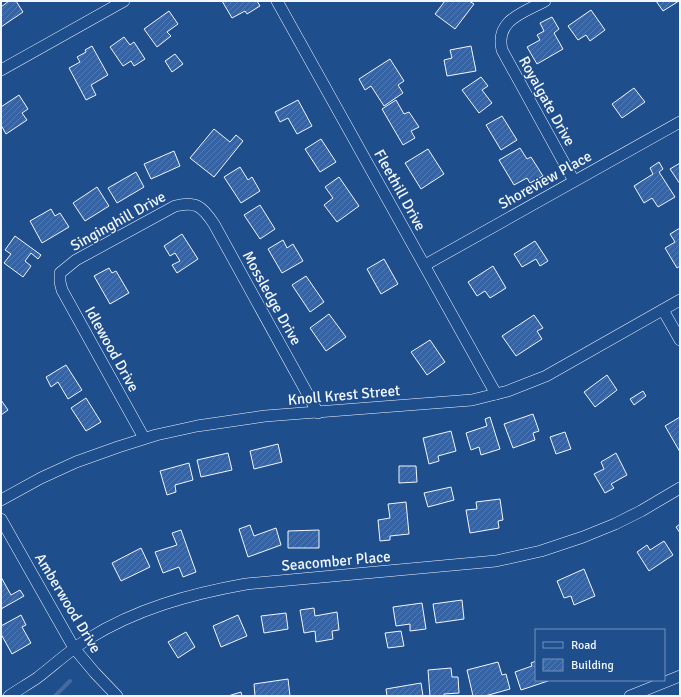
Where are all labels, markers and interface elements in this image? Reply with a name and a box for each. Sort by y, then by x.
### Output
street label: Royalgate Drive [515,53,579,149]
street label: Fleethill Drive [370,146,430,234]
street label: Shoreview Place [495,147,595,213]
street label: Singinghill Drive [67,187,169,255]
street label: Mossledge Drive [239,248,305,348]
street label: Idlewood Drive [81,303,143,395]
street label: Knoll Krest Street [287,381,401,409]
street label: Seacomber Place [281,547,391,575]
street label: Amberwood Drive [31,550,105,656]
legend [535,629,665,681]
text: Road [571,638,597,653]
text: Building [571,658,614,673]

